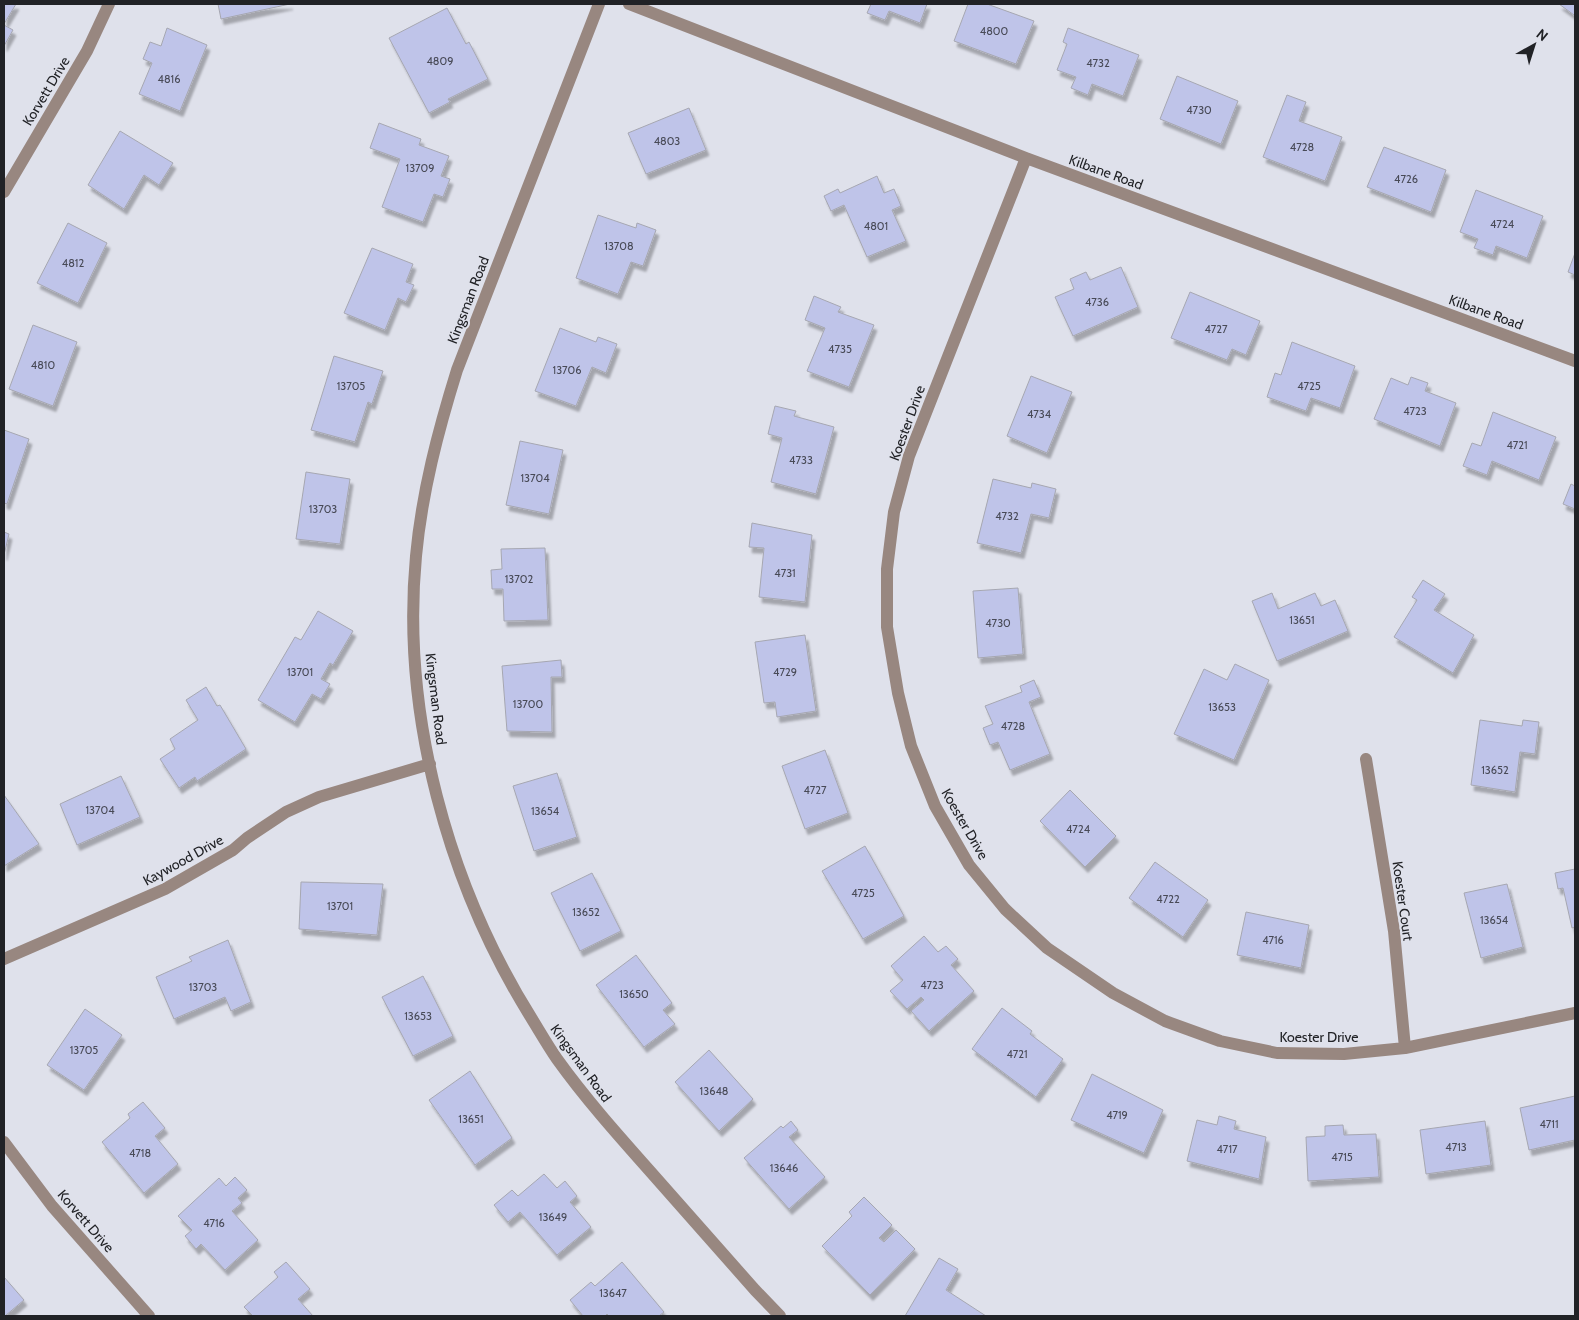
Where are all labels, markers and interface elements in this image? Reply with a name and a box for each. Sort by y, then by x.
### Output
north arrow [1509,20,1559,70]
house number: 4800 [980,24,1009,38]
text: N [1533,25,1552,45]
street label: Korvett Drive [18,53,74,129]
house number: 4809 [427,54,453,68]
house number: 4732 [1086,56,1110,70]
house number: 4816 [158,72,180,86]
house number: 4730 [1186,103,1212,117]
house number: 4803 [654,134,680,148]
house number: 4728 [1290,140,1314,154]
street label: Kilbane Road [1066,150,1146,194]
house number: 13709 [406,161,434,175]
house number: 4726 [1394,172,1418,186]
house number: 4724 [1490,217,1515,231]
house number: 4801 [864,219,888,233]
house number: 13708 [604,239,634,253]
street label: Kingsman Road [443,254,493,346]
house number: 4812 [62,256,84,270]
street label: Kilbane Road [1446,290,1526,334]
house number: 4736 [1085,295,1109,309]
house number: 4727 [1204,322,1228,336]
house number: 4735 [828,342,852,356]
house number: 4810 [31,358,55,372]
house number: 13706 [553,363,581,377]
house number: 13705 [337,379,365,393]
house number: 4725 [1297,379,1321,393]
street label: Koester Drive [885,383,929,463]
house number: 4723 [1403,404,1427,418]
house number: 4734 [1027,407,1052,421]
house number: 4721 [1506,438,1528,452]
house number: 4733 [789,453,813,467]
house number: 13704 [520,471,550,485]
house number: 13703 [309,502,337,516]
house number: 4732 [995,509,1019,523]
house number: 4731 [774,566,796,580]
house number: 13702 [505,572,533,586]
house number: 13651 [1289,613,1315,627]
house number: 4730 [985,616,1011,630]
street label: Kingsman Road [421,652,451,746]
house number: 13701 [287,665,313,679]
house number: 4729 [773,665,797,679]
house number: 13700 [513,697,543,711]
house number: 13653 [1208,700,1236,714]
house number: 4728 [1001,719,1025,733]
house number: 13652 [1481,763,1509,777]
house number: 4727 [803,783,827,797]
street label: Koester Drive [937,785,993,863]
house number: 13704 [85,803,115,817]
house number: 13654 [531,804,560,818]
house number: 4724 [1066,822,1091,836]
street label: Kaywood Drive [140,830,226,890]
street label: Koester Court [1389,860,1418,942]
house number: 4725 [851,886,875,900]
house number: 4722 [1156,892,1180,906]
house number: 13701 [327,899,353,913]
house number: 13652 [572,905,600,919]
house number: 13654 [1480,913,1509,927]
house number: 4716 [1262,933,1284,947]
house number: 4723 [920,978,944,992]
house number: 13703 [189,980,217,994]
house number: 13650 [619,987,649,1001]
house number: 13653 [404,1009,432,1023]
street label: Kingsman Road [547,1020,615,1106]
street label: Koester Drive [1280,1028,1358,1046]
house number: 13705 [70,1043,98,1057]
house number: 4721 [1006,1047,1028,1061]
house number: 13648 [700,1084,728,1098]
house number: 4719 [1106,1108,1128,1122]
house number: 13651 [458,1112,484,1126]
house number: 4711 [1539,1117,1559,1131]
house number: 4713 [1445,1140,1467,1154]
house number: 4717 [1216,1142,1238,1156]
house number: 4718 [129,1146,151,1160]
house number: 4715 [1331,1150,1353,1164]
house number: 13646 [770,1161,798,1175]
street label: Korvett Drive [54,1186,118,1256]
house number: 13649 [539,1210,567,1224]
house number: 4716 [203,1216,225,1230]
house number: 13647 [599,1286,627,1300]

